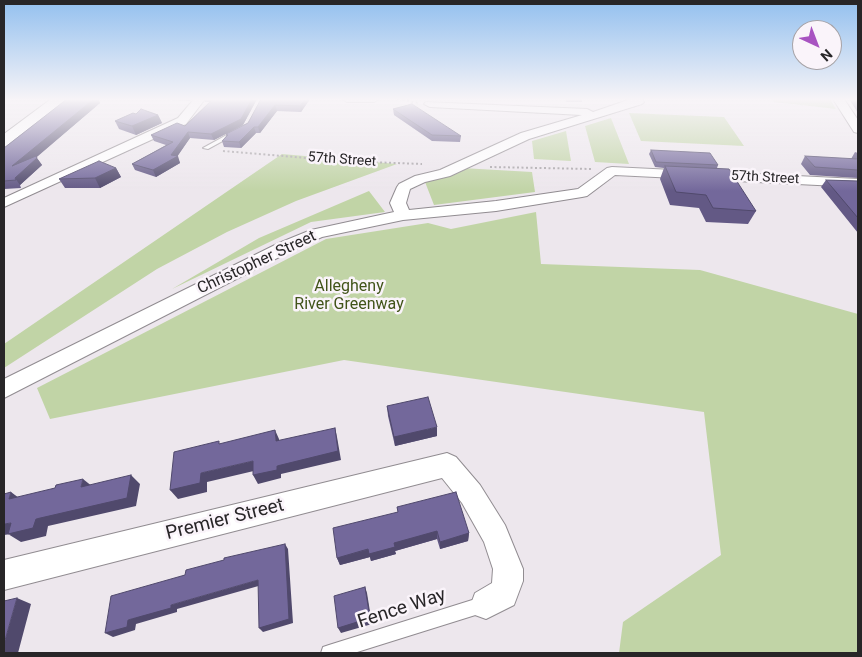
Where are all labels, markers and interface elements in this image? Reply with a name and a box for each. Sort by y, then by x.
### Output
north arrow [792,20,842,70]
text: N [817,46,836,64]
street label: 57th Street [307,149,377,171]
street label: 57th Street [730,168,800,188]
street label: Christopher Street [195,227,319,299]
park label: Allegheny River Greenway [294,277,404,315]
street label: Premier Street [164,494,286,546]
street label: Fence Way [355,584,449,634]

